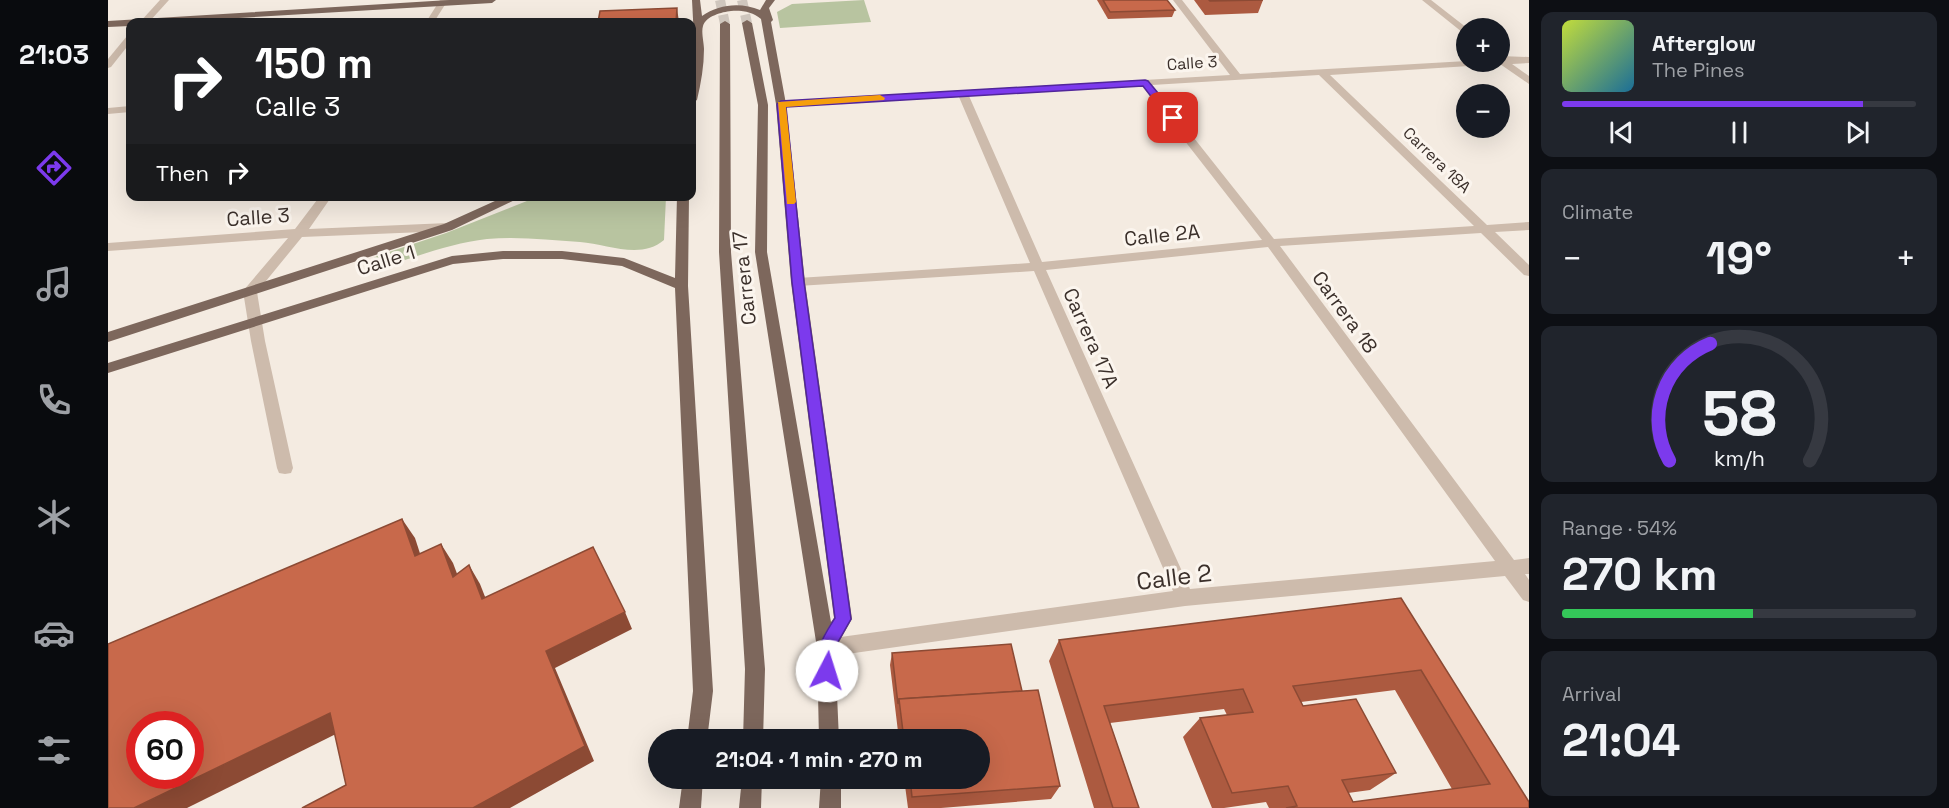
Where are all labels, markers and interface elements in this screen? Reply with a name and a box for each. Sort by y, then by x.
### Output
map controls [1456,18,1510,138]
button: + [1456,18,1510,72]
text: Afterglow [1652,29,1756,57]
text: 21:03 [19,37,89,72]
text: 150 m [255,37,373,90]
icon: right [156,42,234,120]
street label: Calle 3 [1166,51,1218,75]
text: The Pines [1652,57,1745,83]
button: − [1456,84,1510,138]
text: Calle 3 [255,89,340,124]
pin [1147,92,1198,143]
icon: arrive [1156,101,1189,134]
icon: previous [1605,116,1638,149]
icon: pause [1723,116,1756,149]
icon: next [1841,116,1874,149]
street label: Carrera 18A [1399,122,1475,198]
icon: directions [33,147,75,189]
icon: right [221,156,254,189]
text: Then [156,159,209,187]
text: Climate [1562,199,1633,225]
street label: Calle 3 [226,202,290,232]
street label: Calle 2A [1123,218,1201,252]
street label: Carrera 17 [726,230,762,326]
text: 19° [1706,230,1772,287]
text: − [1562,238,1582,280]
text: + [1896,238,1916,280]
street label: Calle 1 [354,239,418,281]
icon: music [33,263,75,305]
street label: Carrera 18 [1306,266,1384,358]
street label: Carrera 17A [1057,284,1125,393]
text: 58 [1702,374,1776,453]
icon: phone [33,379,75,421]
text: km/h [1713,445,1765,472]
icon: climate [33,496,75,538]
text: Range · 54% [1562,515,1677,541]
text: 270 km [1562,546,1717,603]
street label: Calle 2 [1134,557,1214,597]
icon: car [33,612,75,654]
position arrow [795,639,859,703]
text: Arrival [1562,681,1621,707]
speed limit sign: 60 [126,711,204,789]
text: 21:04 [1562,712,1680,769]
icon: filters [33,729,75,771]
text: 21:04 · 1 min · 270 m [715,745,923,773]

